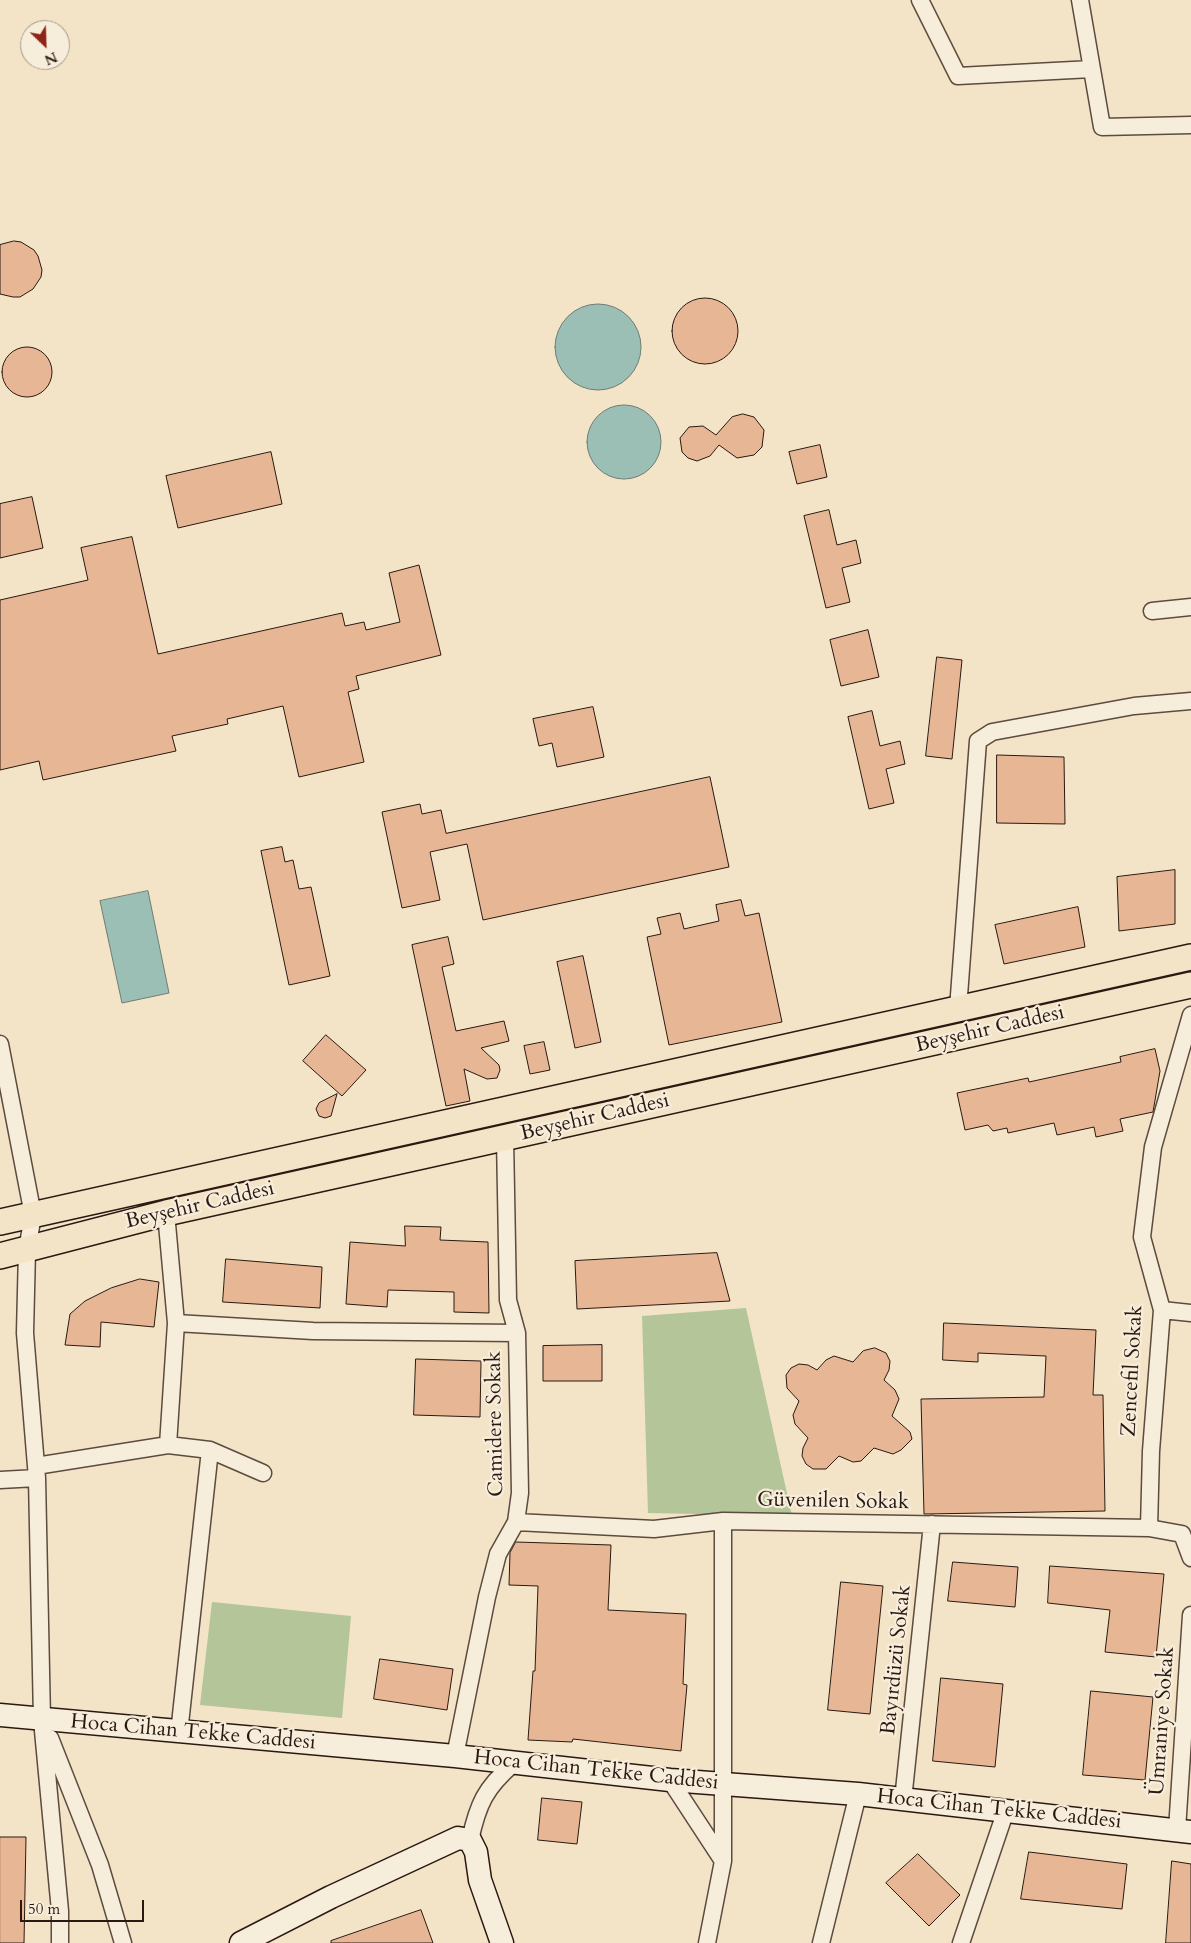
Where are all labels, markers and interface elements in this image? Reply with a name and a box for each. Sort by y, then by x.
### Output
north arrow [20,20,70,70]
text: N [41,47,60,69]
street label: Beyşehir Caddesi [913,1001,1067,1059]
street label: Beyşehir Caddesi [518,1089,672,1147]
street label: Beyşehir Caddesi [123,1177,277,1235]
street label: Zencefil Sokak [1117,1305,1149,1437]
street label: Camidere Sokak [482,1351,510,1497]
street label: Güvenilen Sokak [757,1488,909,1516]
street label: Bayırdüzü Sokak [877,1584,917,1736]
street label: Ümraniye Sokak [1145,1646,1181,1796]
street label: Hoca Cihan Tekke Caddesi [69,1710,317,1756]
street label: Hoca Cihan Tekke Caddesi [472,1746,720,1796]
street label: Hoca Cihan Tekke Caddesi [875,1785,1123,1835]
scale bar [22,1890,146,1922]
text: 50 m [28,1899,60,1919]

